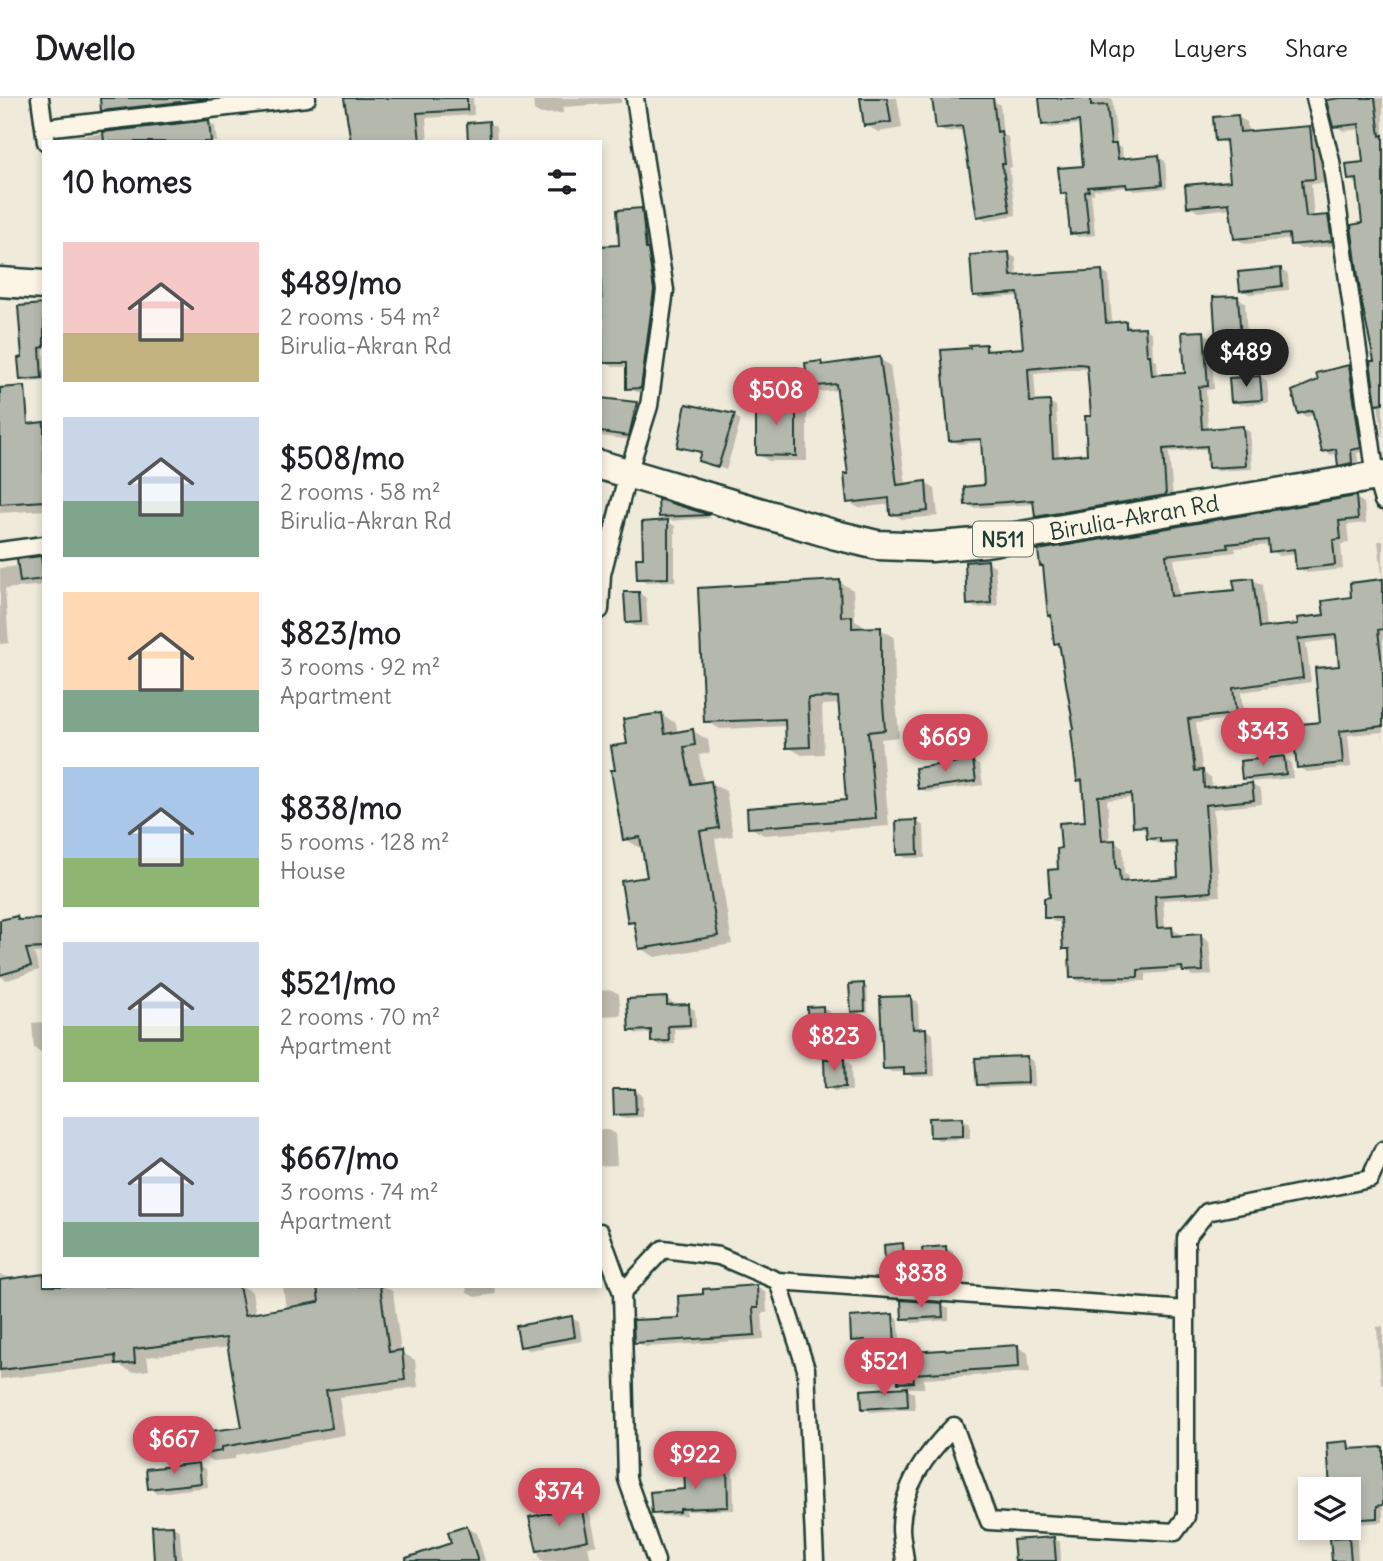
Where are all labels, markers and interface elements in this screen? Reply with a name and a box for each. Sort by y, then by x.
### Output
text: Dwello [35,27,135,69]
text: Map [1089,33,1135,63]
text: Layers [1173,33,1247,63]
text: Share [1285,33,1348,63]
text: 10 homes [63,163,192,201]
icon: filters [543,163,581,201]
text: $489/mo [280,264,402,302]
icon: home [119,270,203,354]
text: 2 rooms · 54 m² [280,302,441,331]
pin: $489 [1205,330,1287,389]
text: Birulia-Akran Rd [280,331,452,360]
text: $489 [1220,337,1272,366]
pin: $508 [735,368,817,427]
text: $508 [749,375,803,404]
text: $508/mo [280,439,405,477]
icon: home [119,445,203,529]
text: 2 rooms · 58 m² [280,477,441,506]
street label: Birulia-Akran Rd [1047,488,1221,546]
text: Birulia-Akran Rd [280,506,452,535]
road number: N511 [973,522,1033,556]
text: $823/mo [280,614,401,652]
icon: home [119,620,203,704]
text: 3 rooms · 92 m² [280,652,440,681]
text: Apartment [280,681,392,710]
pin: $343 [1222,708,1304,768]
pin: $669 [904,714,986,774]
text: $343 [1237,716,1289,745]
text: $669 [919,722,971,751]
text: $838/mo [280,789,402,827]
icon: home [119,795,203,879]
text: 5 rooms · 128 m² [280,827,450,856]
text: House [280,856,346,885]
text: $521/mo [280,964,396,1002]
icon: home [119,970,203,1054]
text: 2 rooms · 70 m² [280,1002,440,1031]
pin: $823 [793,1014,875,1073]
text: $823 [808,1021,860,1050]
text: Apartment [280,1031,392,1060]
text: $667/mo [280,1139,399,1177]
icon: home [119,1145,203,1229]
text: 3 rooms · 74 m² [280,1177,439,1206]
text: Apartment [280,1206,392,1235]
pin: $838 [880,1250,962,1310]
text: $838 [895,1258,947,1287]
pin: $521 [843,1338,925,1398]
text: $521 [860,1346,908,1375]
pin: $667 [133,1416,215,1476]
text: $667 [149,1424,199,1453]
pin: $922 [654,1432,736,1491]
text: $922 [669,1439,721,1468]
pin: $374 [518,1468,600,1528]
text: $374 [534,1476,584,1505]
map controls [1298,1477,1361,1540]
button: layers [1298,1477,1361,1540]

